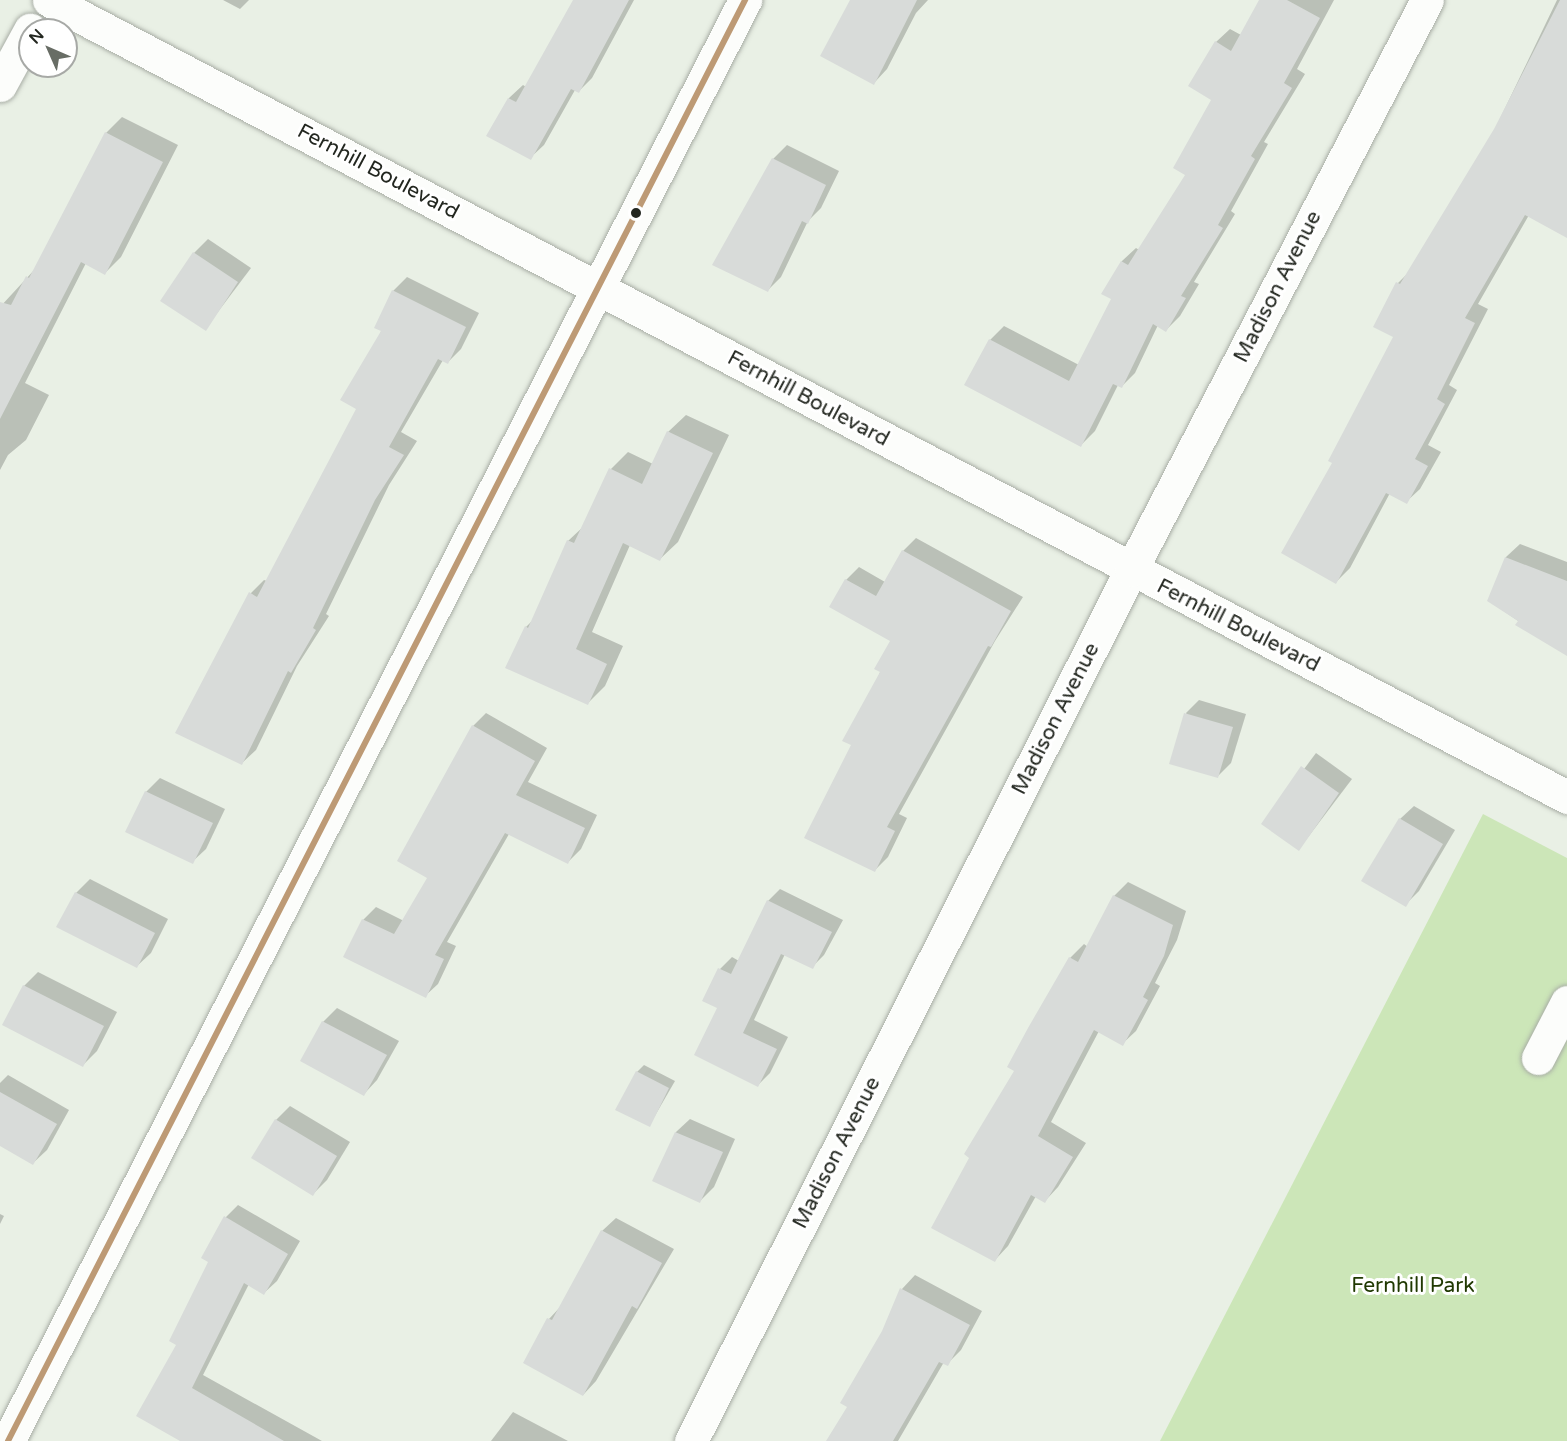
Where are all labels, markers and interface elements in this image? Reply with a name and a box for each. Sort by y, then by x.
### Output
north arrow [18,18,78,78]
text: N [25,25,48,48]
street label: Fernhill Boulevard [293,119,463,225]
unlabelled marker [630,207,642,219]
street label: Madison Avenue [1229,207,1327,367]
street label: Fernhill Boulevard [723,346,893,452]
street label: Fernhill Boulevard [1152,574,1324,678]
street label: Madison Avenue [1007,639,1105,799]
street label: Madison Avenue [788,1073,886,1233]
park label: Fernhill Park [1351,1273,1475,1299]

